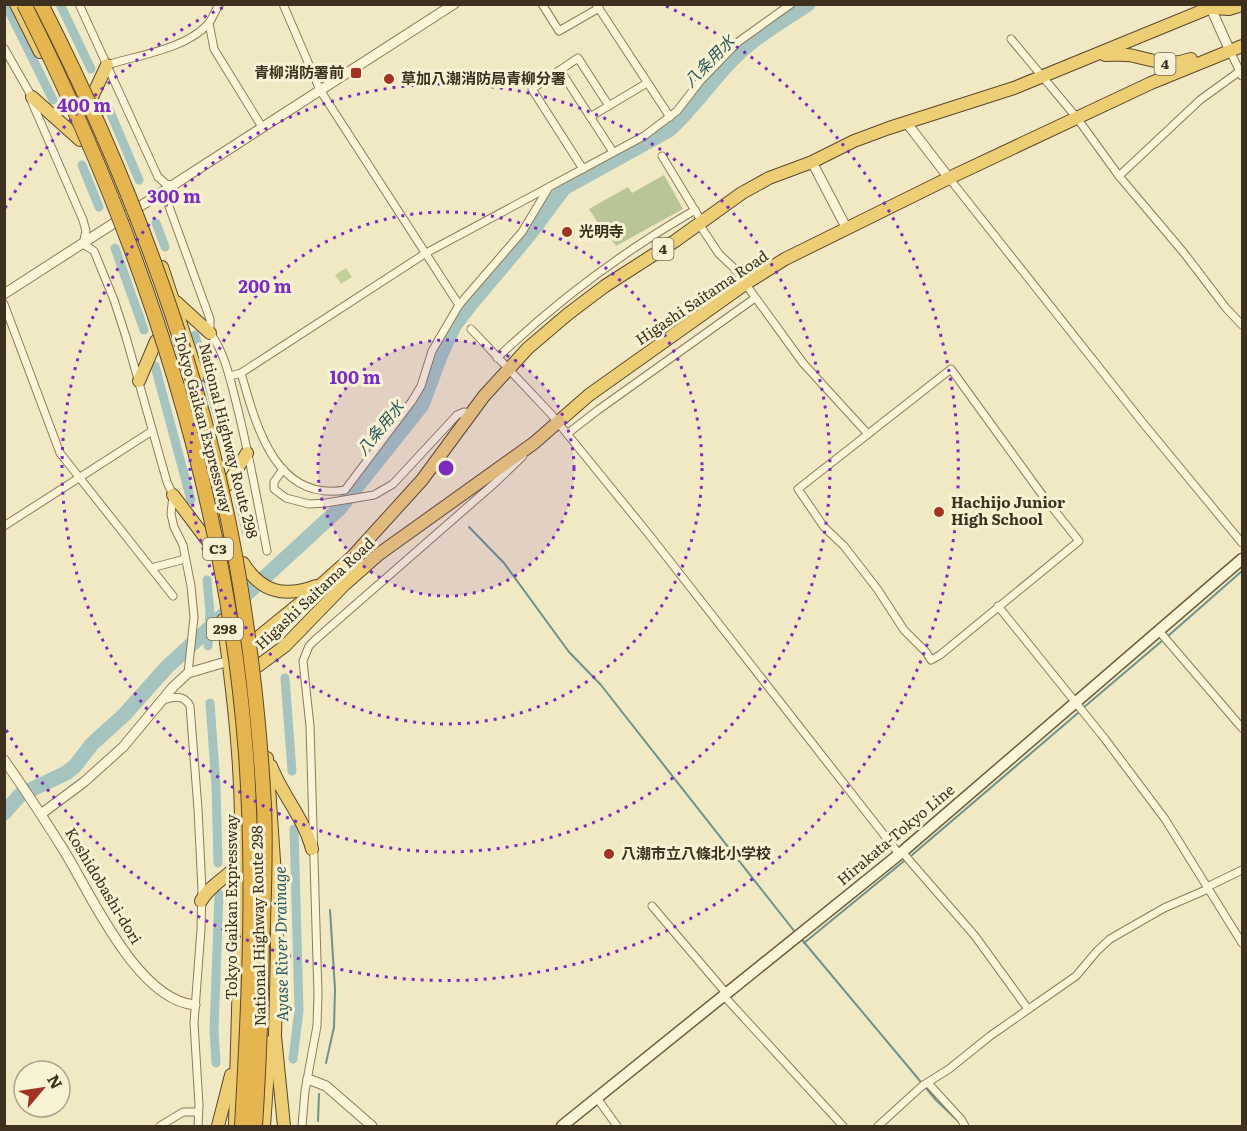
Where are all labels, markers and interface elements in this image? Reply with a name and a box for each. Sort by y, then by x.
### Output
water label: 八条用水 [677,28,741,92]
road number: 4 [1154,53,1176,75]
place label: 青柳消防署前 [254,60,344,83]
marker: 青柳消防署前 [349,66,363,80]
place label: 草加八潮消防局青柳分署 [401,66,566,89]
marker: 草加八潮消防局青柳分署 [382,72,396,86]
text: 400 m [57,91,111,118]
text: 300 m [147,182,201,209]
place label: 光明寺 [579,219,624,242]
marker: 光明寺 [560,225,574,239]
road number: 4 [652,238,674,260]
street label: Higashi Saitama Road [630,244,772,350]
text: 200 m [238,272,292,299]
street label: Tokyo Gaikan Expressway [169,330,240,516]
street label: National Highway Route 298 [194,340,265,541]
text: 100 m [329,363,381,390]
water label: 八条用水 [350,393,410,460]
centre of rings [436,458,456,478]
place label: Hachijo Junior High School [951,490,1065,530]
marker: Hachijo Junior High School [932,505,946,519]
street label: Higashi Saitama Road [249,531,379,654]
road number: C3 [203,538,233,560]
road number: 298 [207,618,243,640]
street label: Hirakata-Tokyo Line [831,777,959,890]
street label: Tokyo Gaikan Expressway [219,814,242,1000]
street label: Koshidobashi-dori [60,823,148,948]
street label: National Highway Route 298 [244,826,271,1027]
place label: 八潮市立八條北小学校 [621,841,771,864]
marker: 八潮市立八條北小学校 [602,847,616,861]
water label: Ayase River Drainage [267,866,293,1022]
north arrow [12,1059,72,1119]
text: N [42,1070,70,1093]

